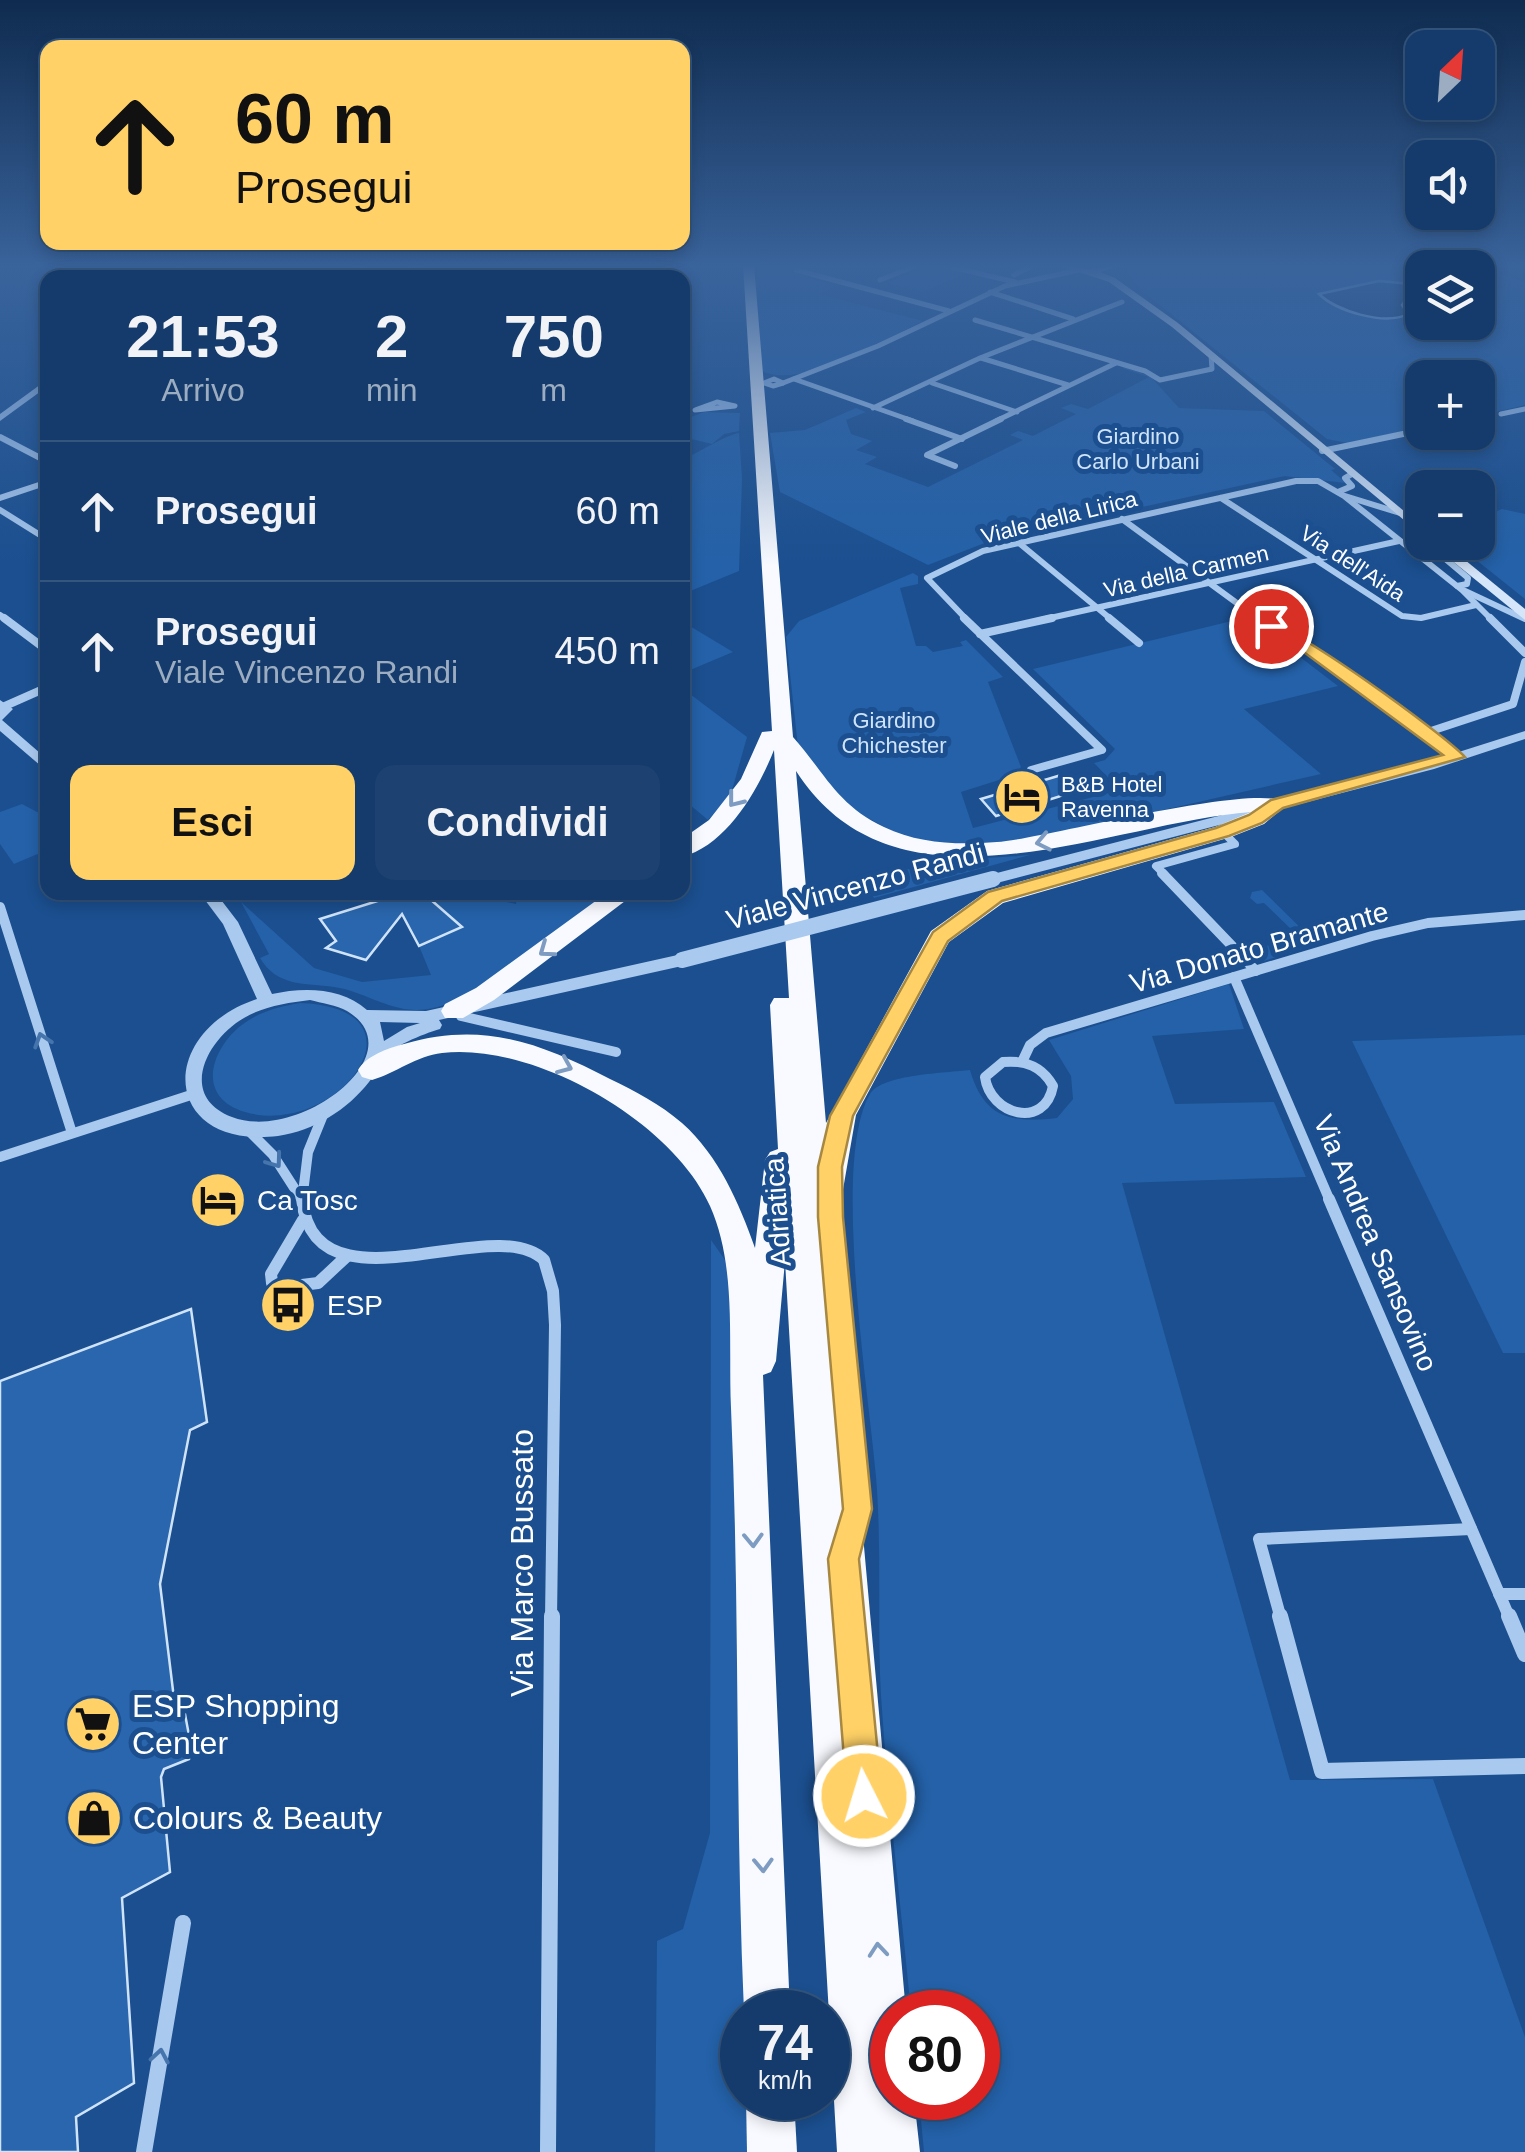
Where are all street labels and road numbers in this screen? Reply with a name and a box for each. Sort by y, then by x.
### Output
street label: Viale della Lirica [979,486,1140,549]
street label: Via dell'Aida [1296,520,1410,607]
street label: Via della Carmen [1101,540,1271,603]
street label: Viale Vincenzo Randi [723,837,987,936]
street label: Via Donato Bramante [1126,896,1392,999]
street label: Via Andrea Sansovino [1308,1111,1444,1376]
street label: Adriatica [758,1156,797,1267]
street label: Via Marco Bussato [504,1429,540,1697]

